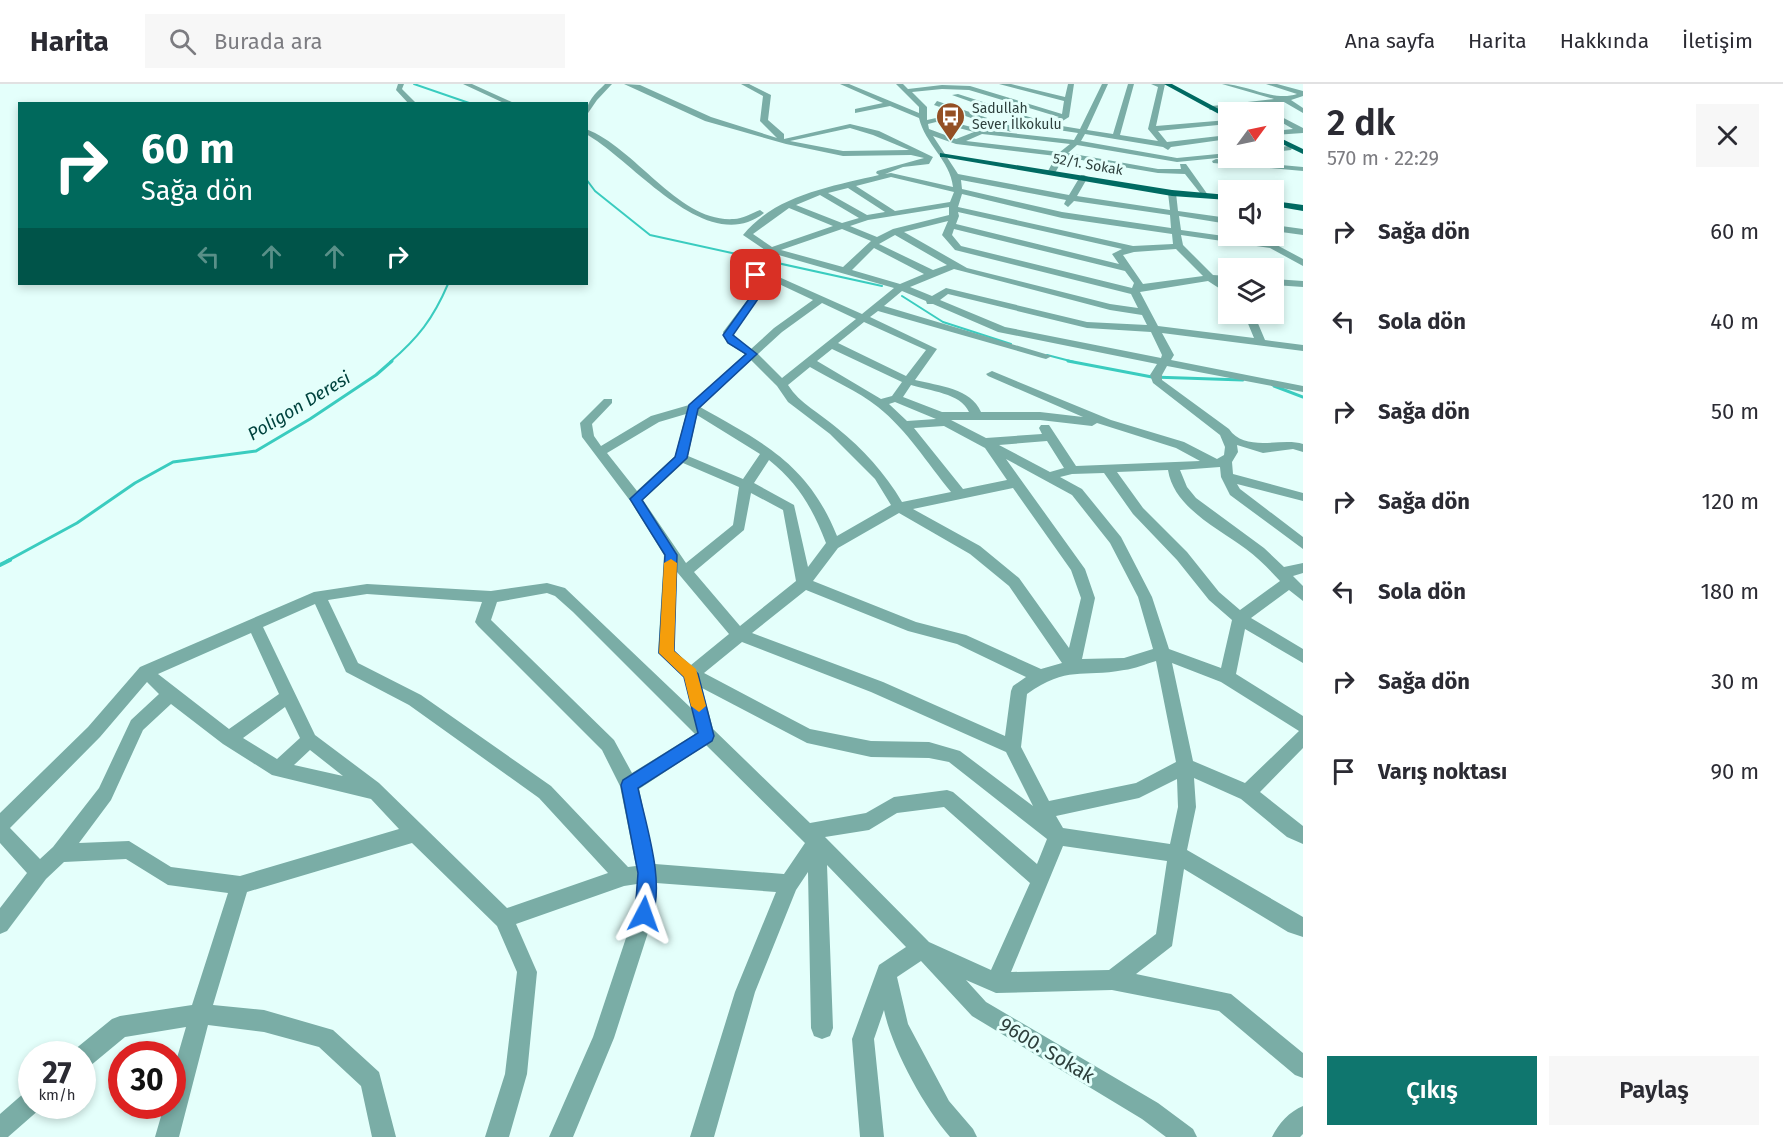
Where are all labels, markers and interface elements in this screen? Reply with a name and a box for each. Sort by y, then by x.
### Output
search box [145,14,565,68]
text: Harita [30,25,109,58]
icon: search [166,25,199,58]
text: Burada ara [214,28,322,55]
text: Ana sayfa [1345,28,1435,54]
text: Harita [1468,28,1527,54]
text: Hakkında [1560,28,1649,54]
text: İletişim [1682,28,1753,54]
bus stop icon: Sadullah Sever İlkokulu [935,100,967,142]
place label: Sadullah Sever İlkokulu [972,100,1062,133]
text: 2 dk [1327,101,1395,145]
north arrow [1218,102,1284,168]
map controls [1218,102,1284,324]
button: close [1696,104,1759,167]
text: 60 m [141,124,235,174]
icon: right [42,126,120,204]
text: 570 m · 22:29 [1327,146,1439,170]
street label: 52/1. Sokak [1052,150,1125,179]
text: Sağa dön [141,175,253,207]
button: sound [1218,180,1284,246]
icon: right [1327,215,1360,248]
text: Sağa dön [1378,218,1470,245]
text: 60 m [1710,218,1759,245]
icon: left [192,240,225,273]
icon: ahead [255,240,288,273]
icon: ahead [318,240,351,273]
icon: right [381,240,414,273]
pin [730,249,781,300]
icon: arrive [739,258,772,291]
button: layers [1218,258,1284,324]
icon: left [1327,305,1360,338]
text: Sola dön [1378,308,1466,335]
text: 40 m [1710,308,1759,335]
water label: Poligon Deresi [244,367,354,445]
icon: right [1327,395,1360,428]
text: Sağa dön [1378,398,1470,425]
text: 50 m [1711,398,1759,425]
icon: right [1327,485,1360,518]
text: Sağa dön [1378,488,1470,515]
text: 120 m [1702,488,1759,515]
icon: left [1327,575,1360,608]
text: Sola dön [1378,578,1466,605]
text: 180 m [1700,578,1759,605]
icon: right [1327,665,1360,698]
text: Sağa dön [1378,668,1470,695]
text: 30 m [1711,668,1759,695]
icon: arrive [1327,755,1360,788]
text: Varış noktası [1378,758,1507,785]
text: 90 m [1710,758,1759,785]
position arrow [612,882,676,946]
street label: 9600. Sokak [995,1012,1100,1088]
speed limit sign: 30 [108,1041,186,1119]
text: 27 [42,1055,72,1091]
button: Çıkış [1327,1056,1537,1125]
button: Paylaş [1549,1056,1759,1125]
text: km/h [38,1086,76,1104]

